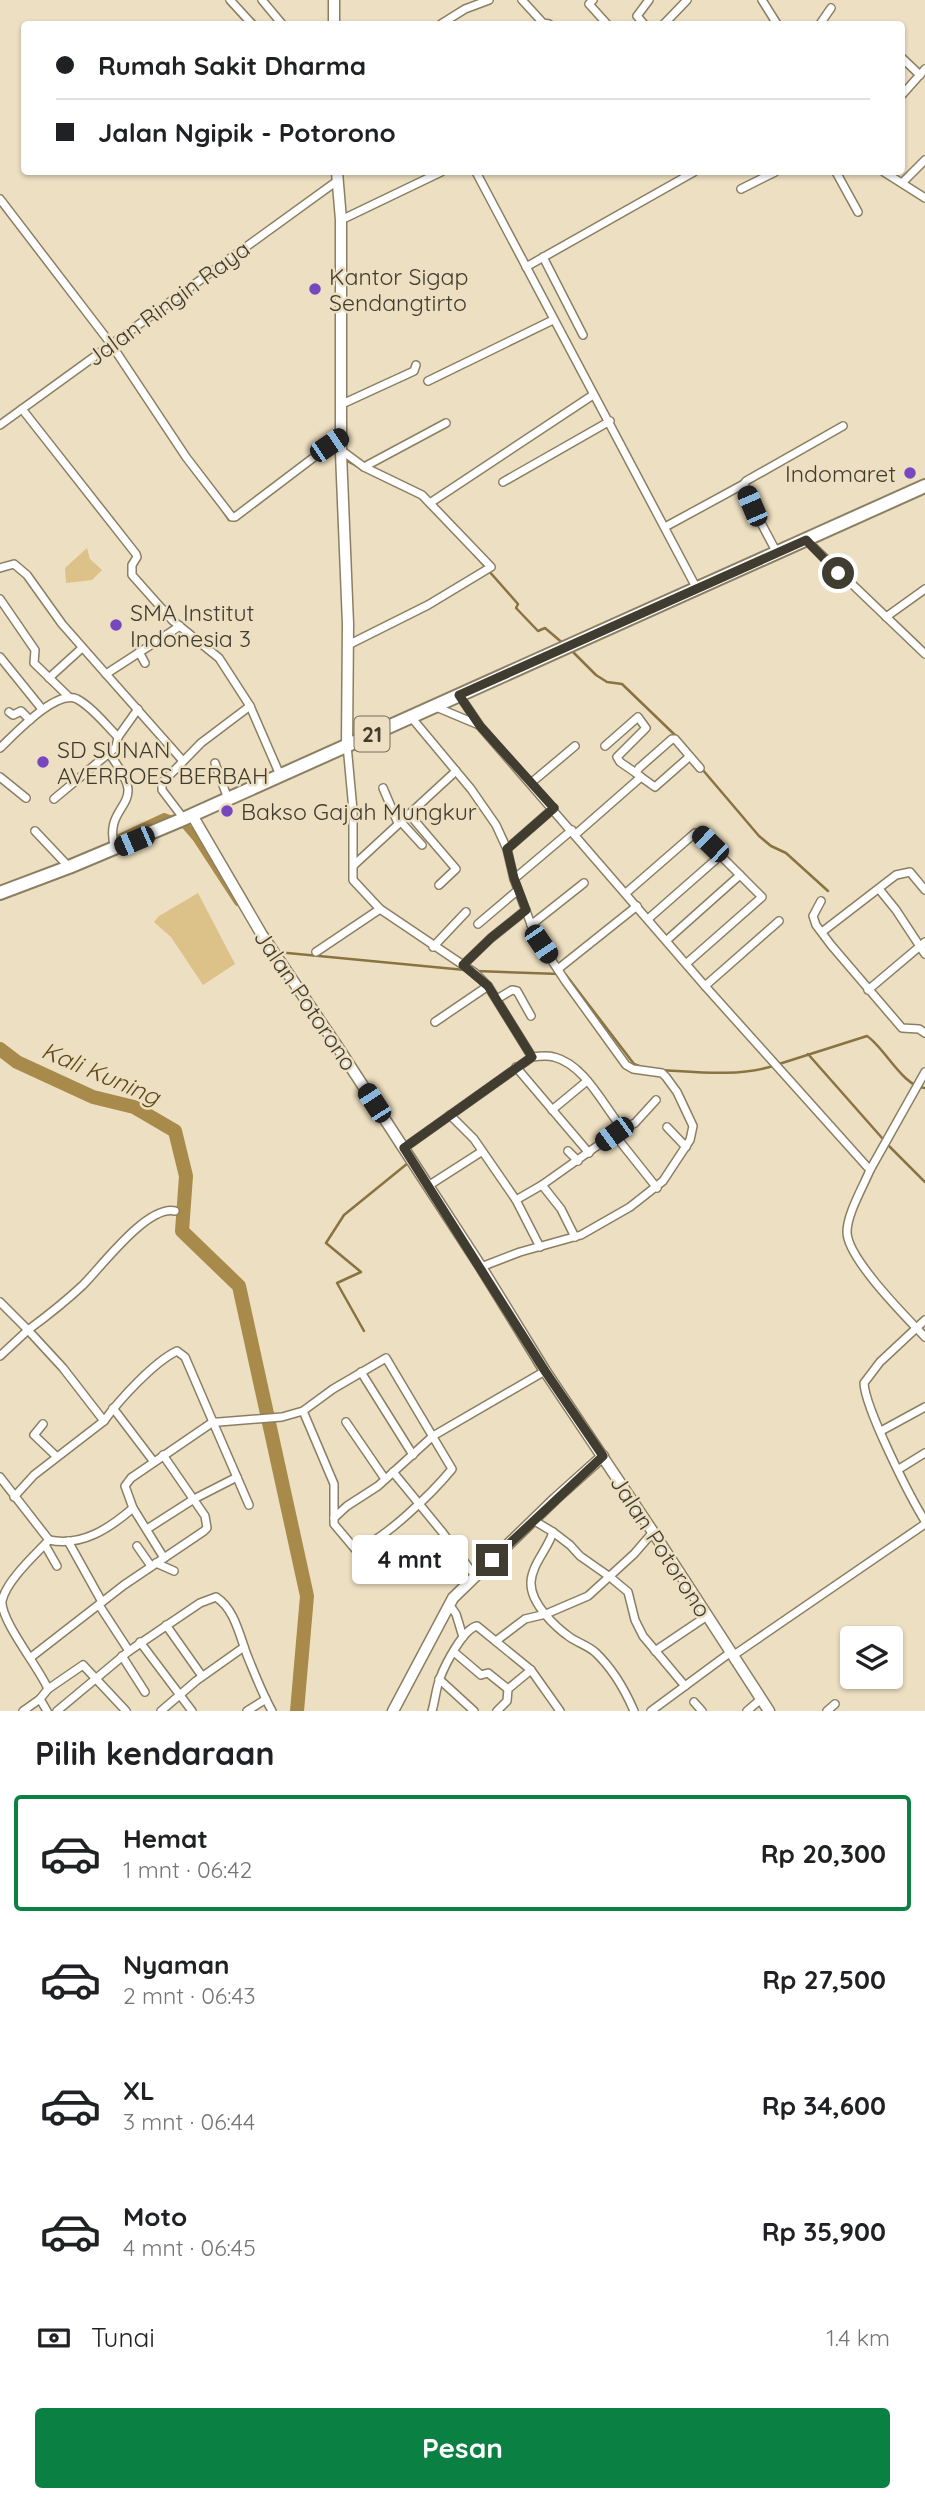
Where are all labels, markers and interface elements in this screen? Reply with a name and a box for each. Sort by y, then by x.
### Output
text: Rumah Sakit Dharma [98,49,366,82]
text: Jalan Ngipik - Potorono [98,116,396,149]
street label: Jalan Ringin Raya [81,234,255,372]
place label: Kantor Sigap Sendangtirto [329,262,468,317]
marker: Kantor Sigap Sendangtirto [307,281,323,297]
car [306,425,353,465]
place label: Indomaret [785,459,896,488]
marker: Indomaret [902,465,918,481]
car [735,483,770,529]
route start [822,557,854,589]
place label: SMA Institut Indonesia 3 [130,598,255,653]
marker: SMA Institut Indonesia 3 [108,617,124,633]
road number: 21 [354,716,390,752]
place label: SD SUNAN AVERROES BERBAH [57,735,268,790]
marker: SD SUNAN AVERROES BERBAH [35,754,51,770]
place label: Bakso Gajah Mungkur [241,797,477,826]
marker: Bakso Gajah Mungkur [219,803,235,819]
car [688,822,733,866]
car [111,823,158,859]
car [521,921,562,967]
street label: Jalan Potorono [248,924,364,1076]
water label: Kali Kuning [37,1035,166,1112]
car [354,1080,395,1126]
car [591,1113,638,1155]
street label: Jalan Potorono [604,1469,718,1623]
callout: 4 mnt [352,1536,468,1584]
route end [476,1544,508,1576]
text: 4 mnt [378,1545,442,1574]
map controls [840,1626,903,1689]
button: layers [840,1626,903,1689]
text: Pilih kendaraan [35,1733,275,1773]
icon: car [39,1822,102,1885]
text: Hemat [123,1822,208,1855]
text: Rp 20,300 [761,1837,886,1870]
text: 1 mnt · 06:42 [123,1855,252,1884]
icon: car [39,1948,102,2011]
text: Nyaman [123,1948,230,1981]
text: Rp 27,500 [762,1963,886,1996]
text: 2 mnt · 06:43 [123,1981,256,2010]
icon: car [39,2074,102,2137]
text: XL [123,2074,155,2107]
text: Rp 34,600 [762,2089,886,2122]
text: 3 mnt · 06:44 [123,2107,255,2136]
icon: car [39,2200,102,2263]
text: Moto [123,2200,187,2233]
text: Rp 35,900 [762,2215,886,2248]
text: 4 mnt · 06:45 [123,2233,256,2262]
icon: cash [35,2319,73,2357]
text: Tunai [91,2321,155,2354]
text: 1.4 km [826,2323,890,2352]
button: Pesan [35,2408,890,2488]

